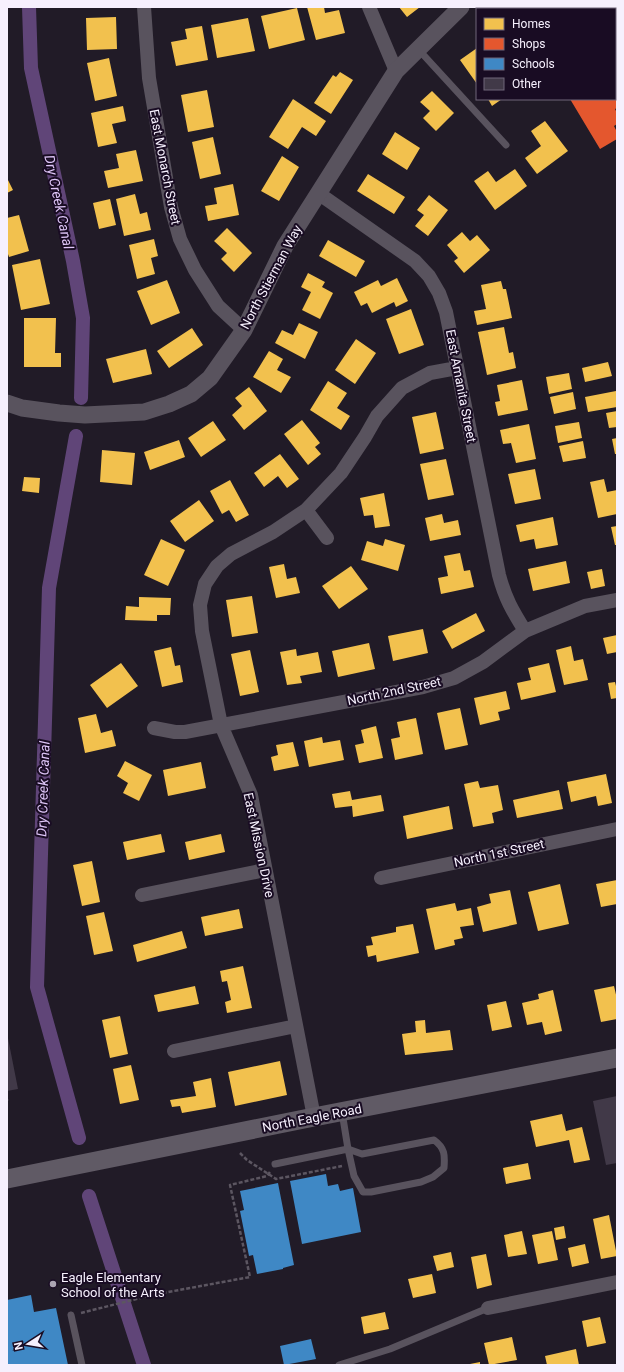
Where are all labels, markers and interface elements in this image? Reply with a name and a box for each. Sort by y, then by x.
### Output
legend [476,8,616,100]
text: Homes [512,17,550,31]
text: Shops [512,37,546,51]
text: Schools [512,57,555,71]
text: Other [512,77,541,91]
street label: East Monarch Street [146,108,184,226]
water label: Dry Creek Canal [41,153,77,251]
street label: North Stierman Way [237,222,305,332]
street label: East Amanita Street [443,328,479,444]
street label: North 2nd Street [346,674,442,708]
water label: Dry Creek Canal [33,740,53,837]
street label: East Mission Drive [241,791,277,899]
street label: North 1st Street [453,836,545,870]
street label: North Eagle Road [261,1101,363,1135]
place label: Eagle Elementary School of the Arts [61,1270,165,1300]
marker: Eagle Elementary School of the Arts [48,1279,58,1289]
north arrow [8,1324,48,1364]
text: N [11,1341,26,1351]

